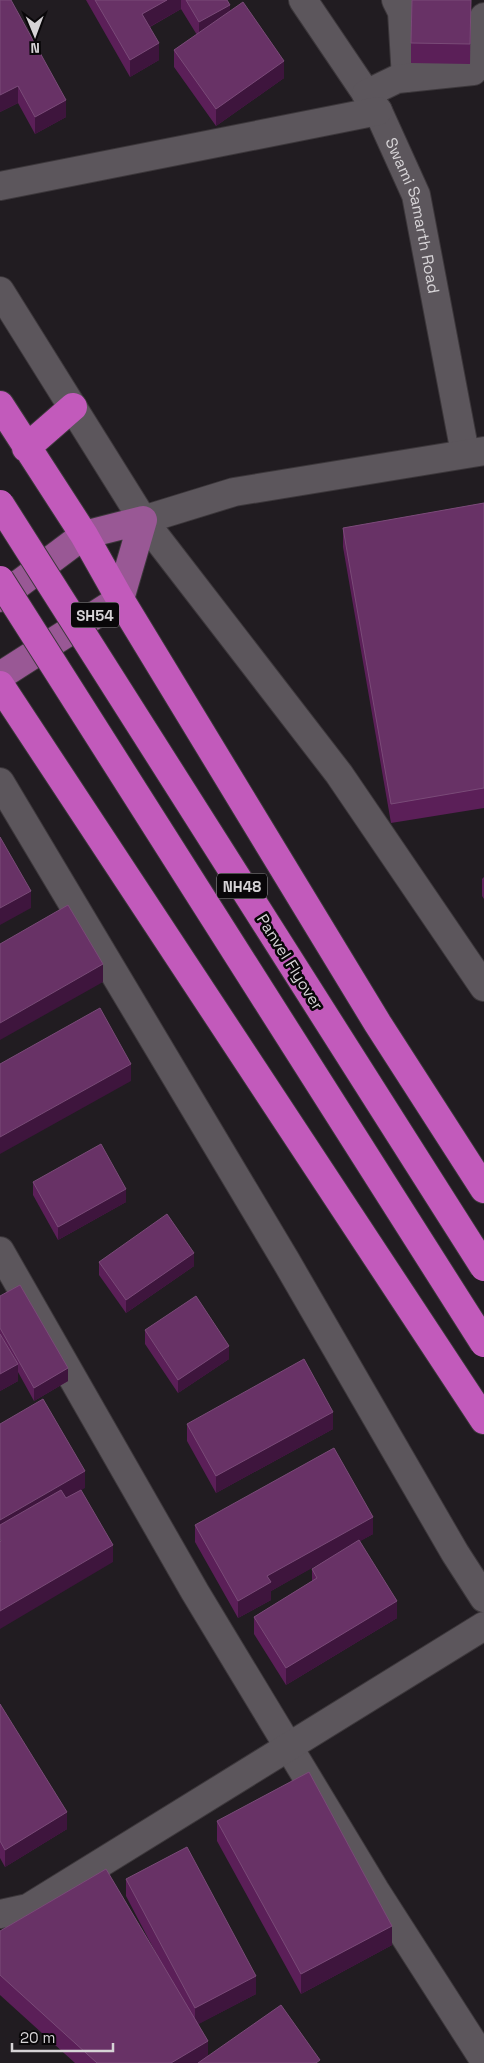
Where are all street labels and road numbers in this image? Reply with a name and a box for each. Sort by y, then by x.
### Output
street label: Swami Samarth Road [381,134,445,295]
road number: SH54 [71,602,119,628]
road number: NH48 [217,874,267,898]
street label: Panvel Flyover [252,910,328,1014]

